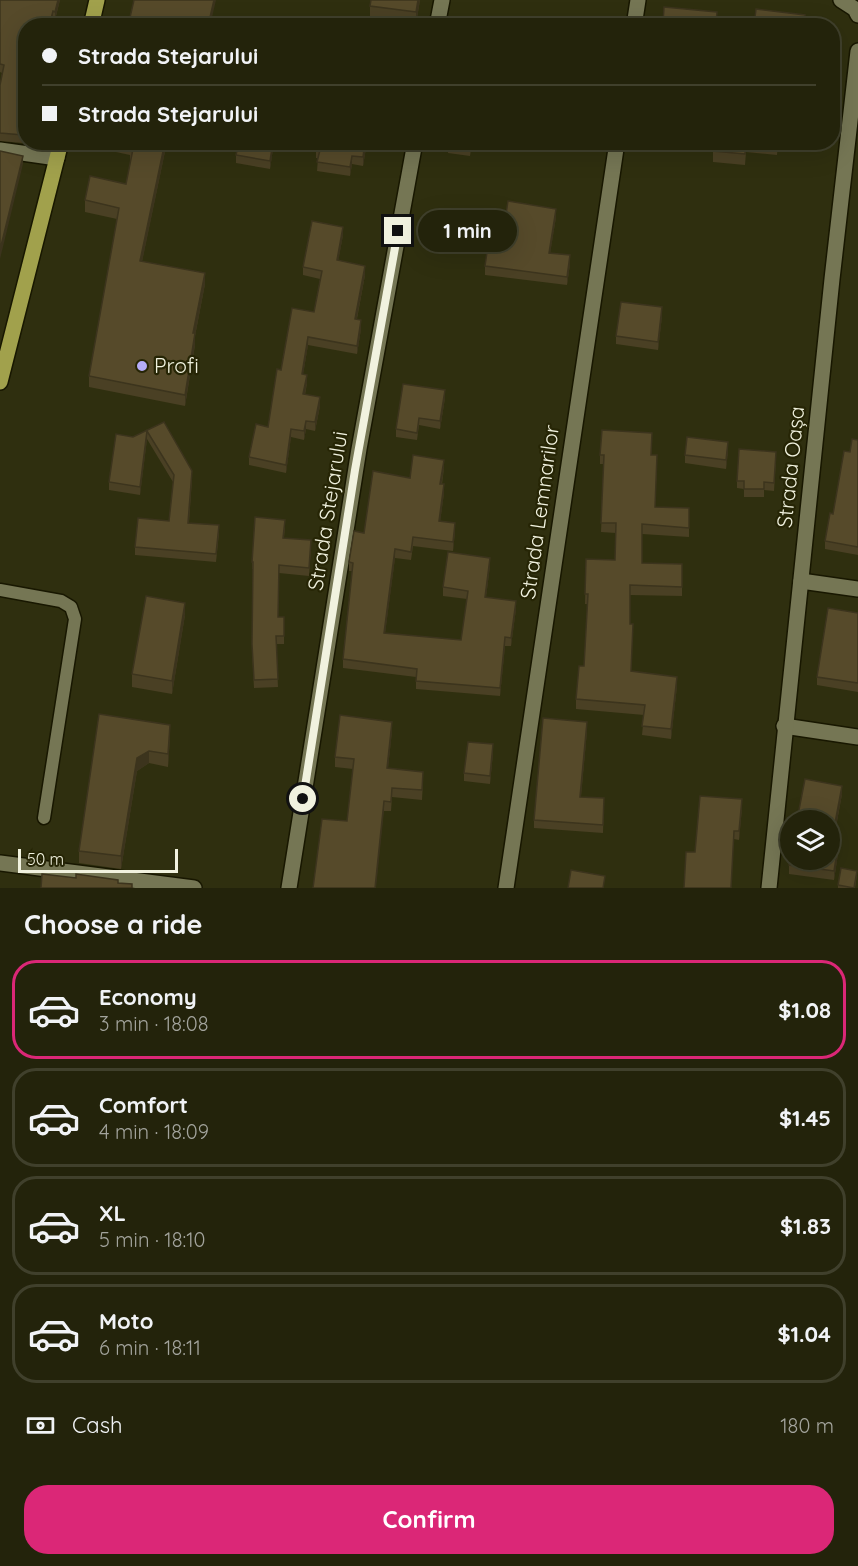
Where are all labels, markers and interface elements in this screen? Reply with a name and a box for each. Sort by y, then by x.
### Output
text: Strada Stejarului [78,42,258,70]
text: Strada Stejarului [78,100,258,128]
callout: 1 min [419,210,518,252]
route end [384,217,411,244]
text: 1 min [443,218,492,243]
place label: Profi [154,352,199,378]
marker: Profi [135,359,149,373]
street label: Strada Oașa [771,405,809,529]
street label: Strada Lemnarilor [514,423,564,601]
street label: Strada Stejarului [302,429,352,592]
route start [289,785,316,812]
map controls [780,810,840,870]
button: layers [780,810,840,870]
scale bar [18,846,178,874]
text: 50 m [27,849,64,869]
text: Choose a ride [24,907,202,941]
icon: car [27,983,81,1037]
text: Economy [99,983,197,1011]
text: $1.08 [778,996,831,1024]
text: 3 min · 18:08 [99,1011,208,1036]
icon: car [27,1091,81,1145]
text: Comfort [99,1091,188,1119]
text: $1.45 [779,1104,831,1132]
text: 4 min · 18:09 [99,1119,209,1144]
icon: car [27,1199,81,1253]
text: XL [99,1199,126,1227]
text: $1.83 [780,1212,831,1240]
text: 5 min · 18:10 [99,1227,206,1252]
icon: car [27,1307,81,1361]
text: Moto [99,1307,153,1335]
text: $1.04 [777,1320,831,1348]
text: 6 min · 18:11 [99,1335,201,1360]
icon: cash [24,1409,57,1442]
text: Cash [72,1411,123,1439]
text: 180 m [780,1413,834,1438]
button: Confirm [24,1485,834,1554]

